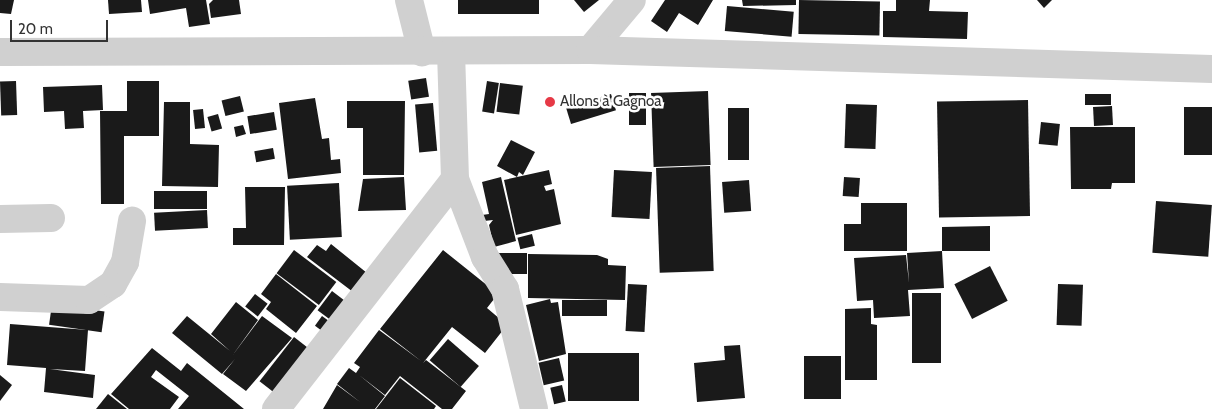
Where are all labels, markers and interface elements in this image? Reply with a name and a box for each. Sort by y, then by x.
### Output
scale bar [12,10,110,42]
text: 20 m [18,20,53,38]
place label: Allons à Gagnoa [560,93,662,111]
marker: Allons à Gagnoa [544,96,556,108]

